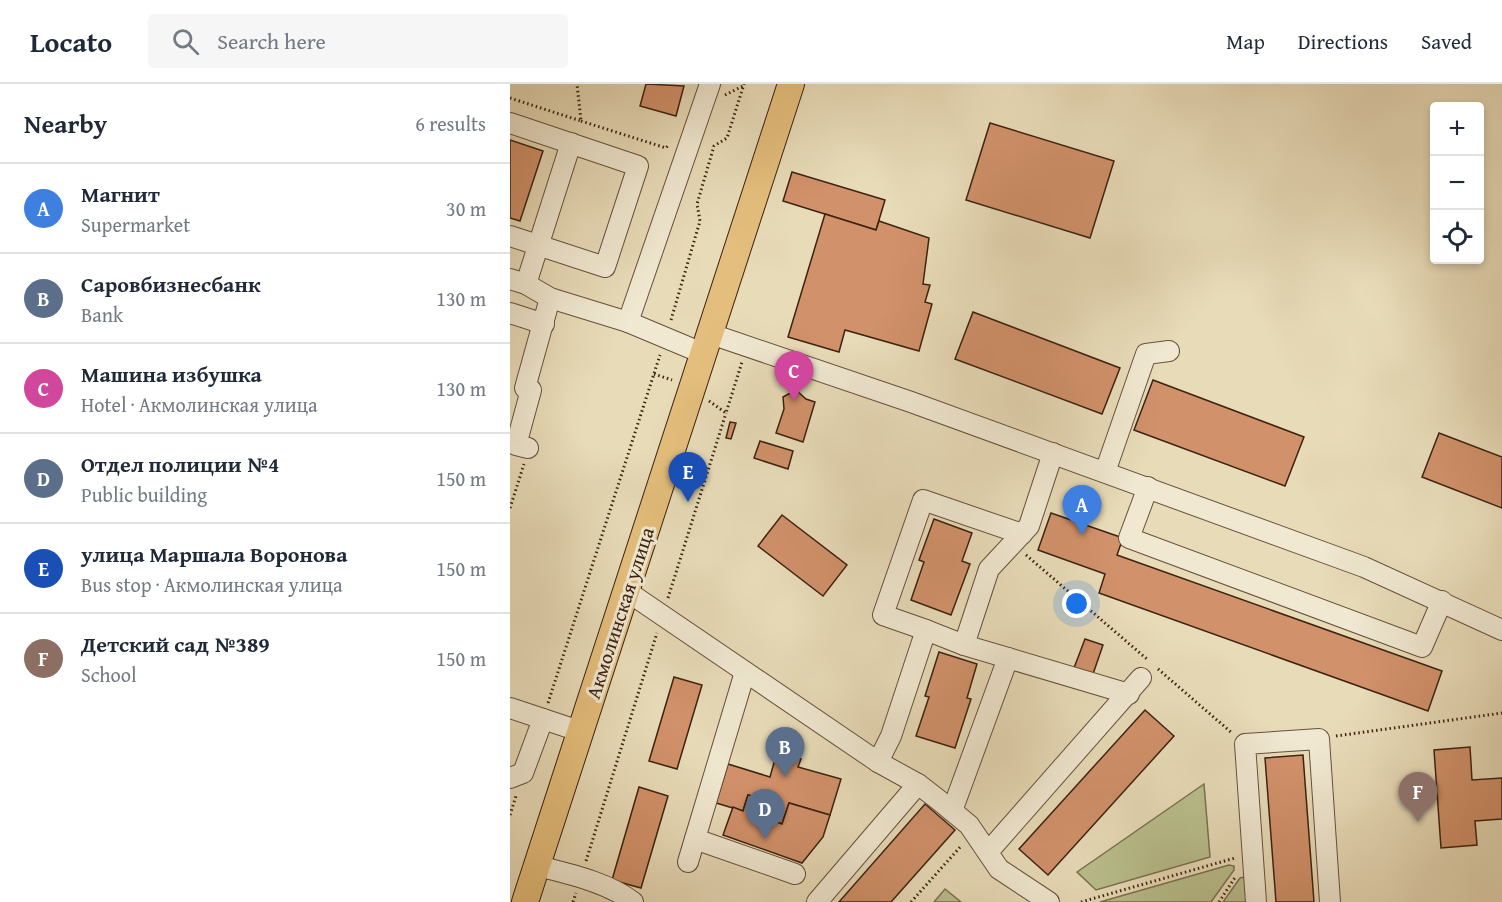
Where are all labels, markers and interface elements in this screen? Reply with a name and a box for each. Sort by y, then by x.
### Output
search box [148,14,568,68]
text: Locato [30,21,112,62]
icon: search [169,25,202,58]
text: Search here [217,25,326,57]
text: Map [1226,26,1265,57]
text: Directions [1298,26,1388,57]
text: Saved [1421,26,1472,57]
map controls [1430,102,1484,264]
button: + [1430,102,1484,156]
text: Nearby [24,104,107,143]
text: 6 results [415,109,486,138]
button: − [1430,156,1484,210]
text: Магнит [81,178,160,210]
text: A [37,194,50,223]
text: 30 m [446,194,486,223]
text: Supermarket [81,210,190,239]
button: locate [1430,210,1484,264]
text: Саровбизнесбанк [81,268,261,300]
text: B [37,284,50,313]
text: 130 m [436,284,486,313]
text: Bank [81,300,123,329]
pin: C [774,352,814,401]
text: Машина избушка [81,358,262,390]
text: C [38,374,49,403]
text: 130 m [436,374,486,403]
text: Hotel · Акмолинская улица [81,390,318,419]
text: Отдел полиции №4 [81,448,279,480]
pin: E [668,452,708,502]
text: D [37,464,50,493]
text: 150 m [436,464,486,493]
text: Public building [81,480,207,509]
pin: A [1062,486,1102,535]
street label: Акмолинская улица [578,523,661,702]
text: улица Маршала Воронова [81,538,347,570]
text: E [38,554,49,583]
text: 150 m [436,554,486,583]
text: Bus stop · Акмолинская улица [81,570,343,599]
your location [1062,589,1091,618]
text: Детский сад №389 [81,628,270,660]
text: F [38,644,49,673]
text: 150 m [436,644,486,673]
text: School [81,660,137,689]
pin: B [766,728,804,777]
pin: F [1398,772,1438,822]
pin: D [746,790,784,839]

